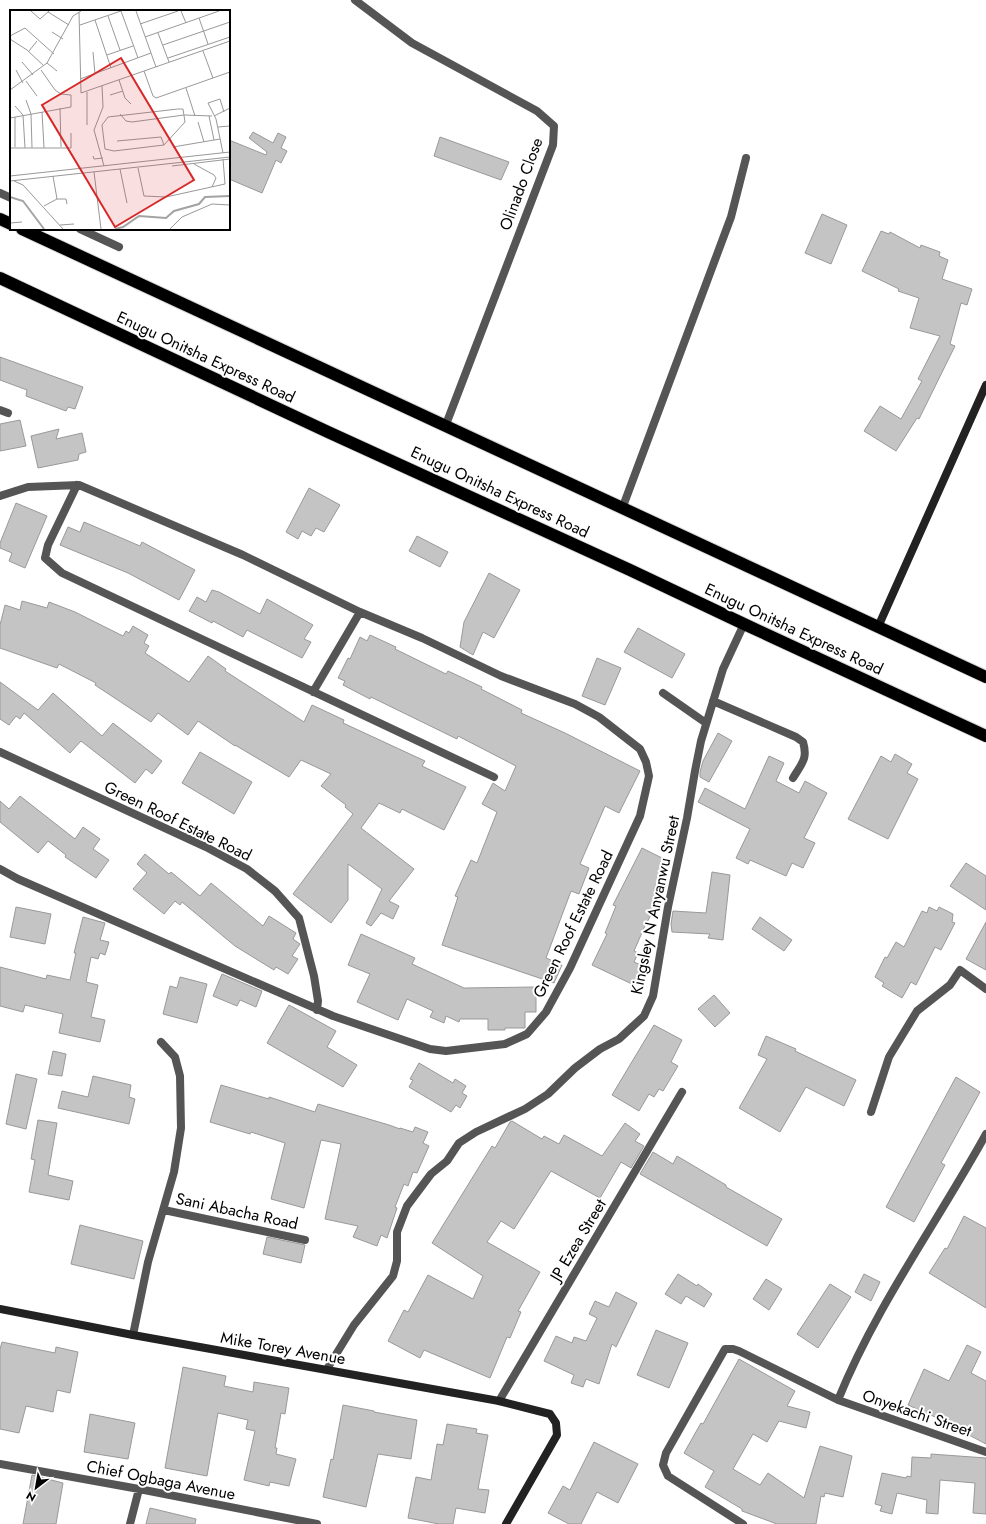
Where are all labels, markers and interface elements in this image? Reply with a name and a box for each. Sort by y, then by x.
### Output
inset map [10,10,230,230]
street label: Olinado Close [494,134,548,234]
street label: Enugu Onitsha Express Road [113,305,299,409]
street label: Enugu Onitsha Express Road [407,440,593,544]
street label: Enugu Onitsha Express Road [701,577,887,681]
street label: Green Roof Estate Road [100,775,256,867]
street label: Kingsley N Anyanwu Street [625,813,685,996]
street label: Green Roof Estate Road [527,846,619,1002]
street label: Sani Abacha Road [174,1187,300,1235]
street label: JP Ezea Street [543,1194,612,1287]
street label: Mike Torey Avenue [219,1326,347,1370]
street label: Onyekachi Street [859,1384,975,1442]
street label: Chief Ogbaga Avenue [85,1454,237,1506]
north arrow [16,1468,56,1508]
text: N [23,1487,39,1506]

